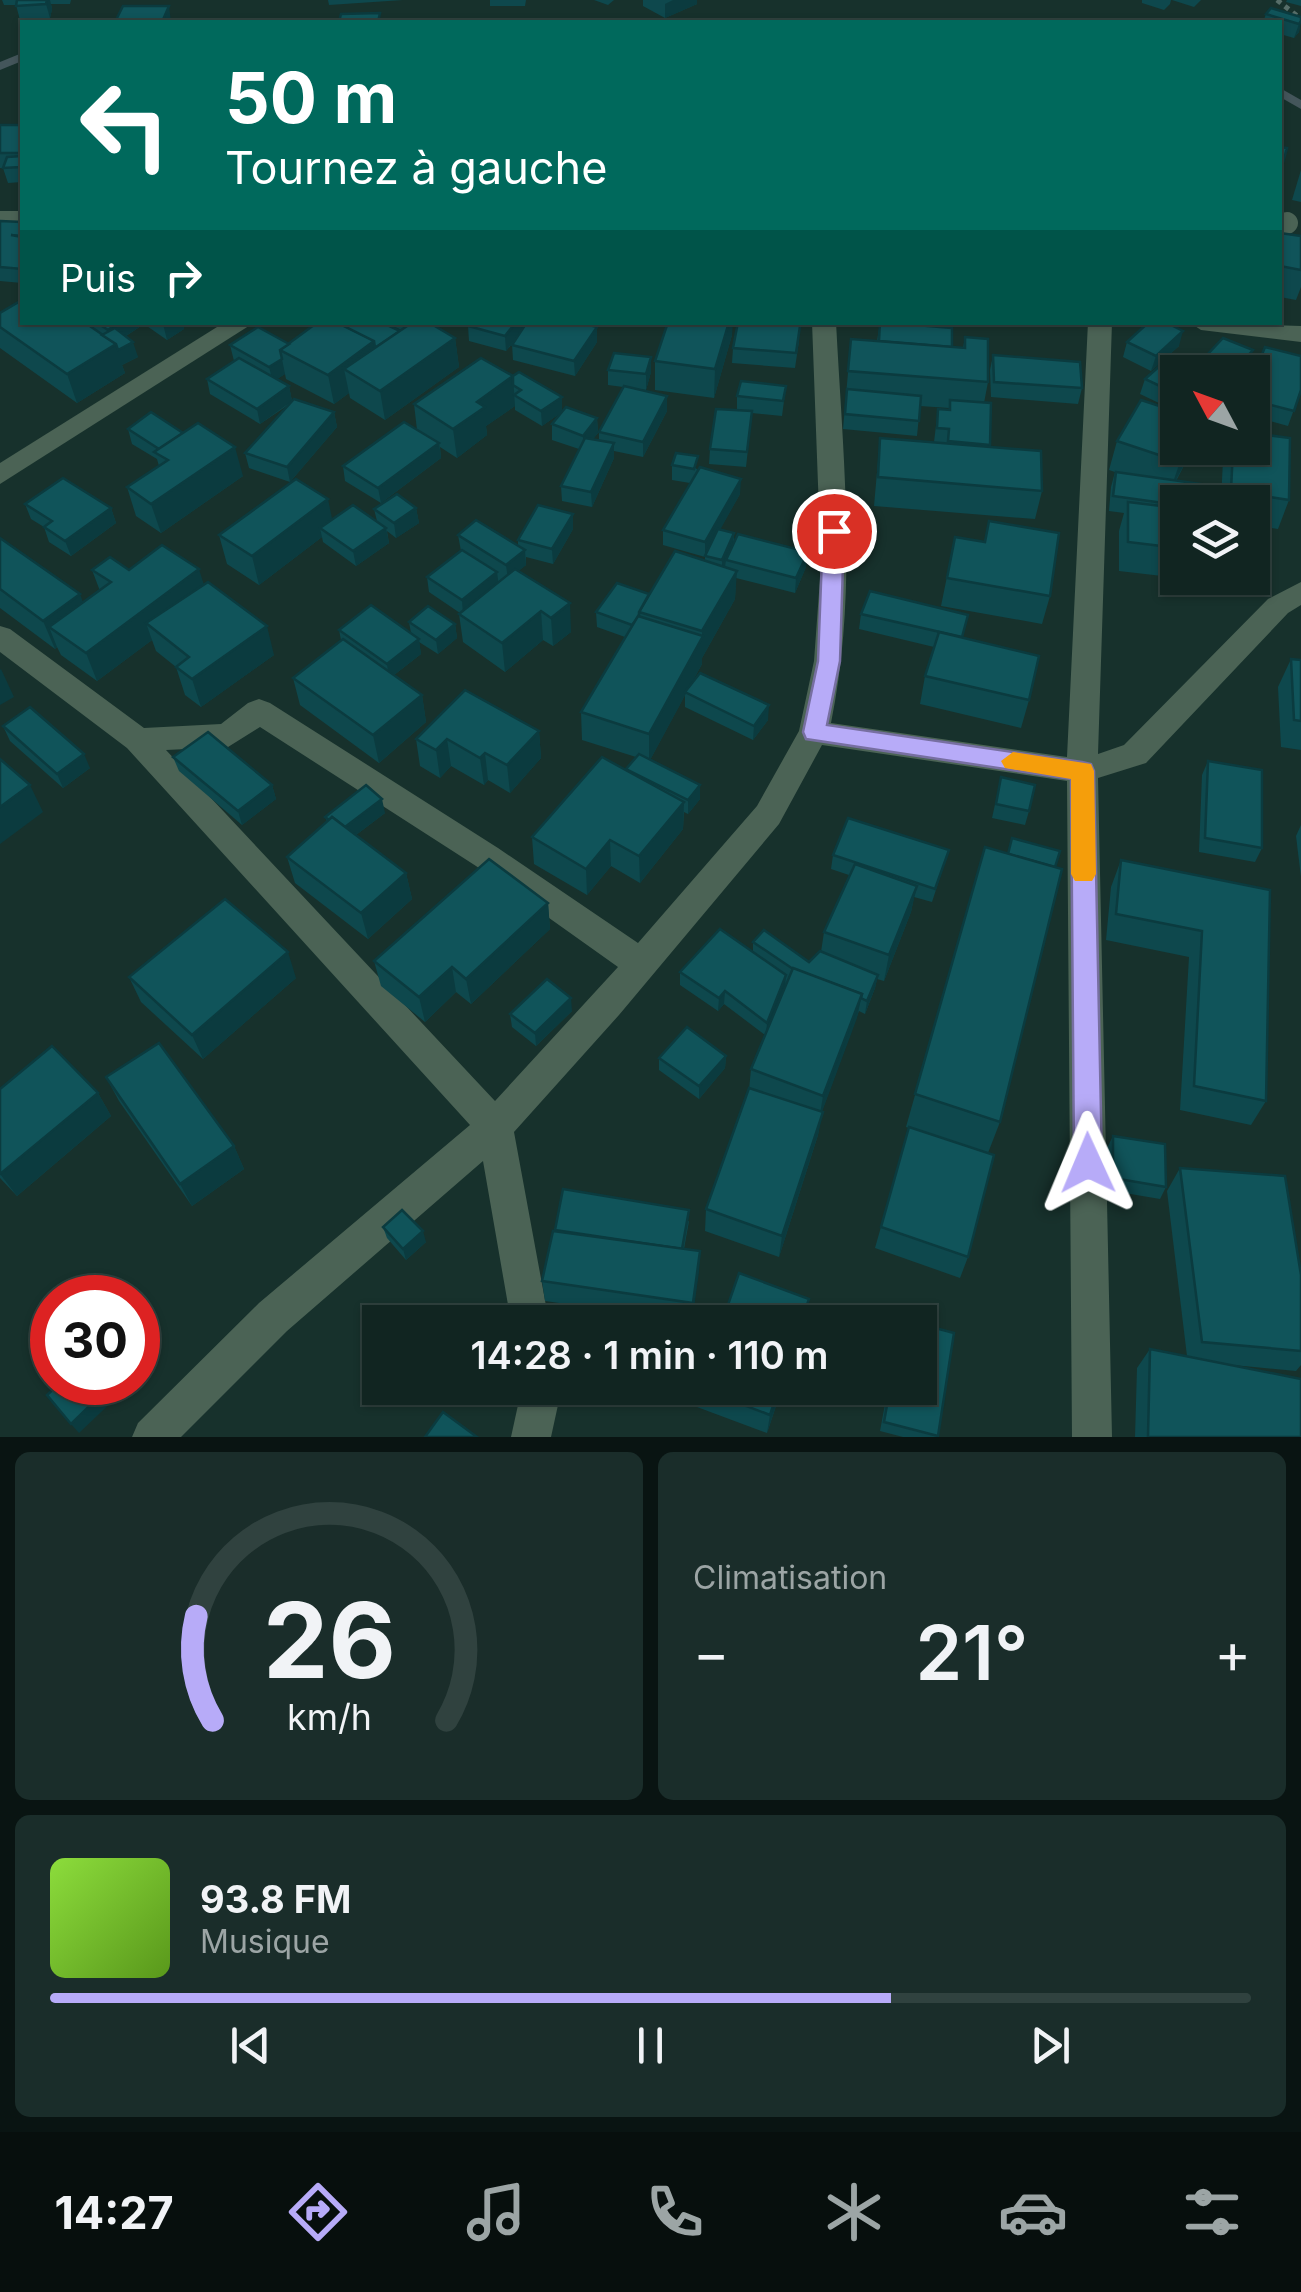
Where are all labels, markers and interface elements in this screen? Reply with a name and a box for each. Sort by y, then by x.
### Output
text: 50 m [225,55,397,140]
icon: left [60,60,190,190]
text: Tournez à gauche [225,140,607,195]
icon: right [156,250,211,305]
text: Puis [60,255,136,301]
north arrow [1160,355,1270,465]
map controls [1160,355,1270,595]
button: layers [1160,485,1270,595]
pin [792,489,877,574]
icon: arrive [807,504,862,559]
position arrow [1036,1111,1140,1215]
speed limit sign: 30 [30,1275,160,1405]
text: 14:28 · 1 min · 110 m [470,1332,829,1378]
text: Climatisation [693,1558,887,1597]
text: 26 [262,1577,396,1703]
text: 21° [916,1607,1028,1698]
text: − [693,1620,729,1686]
text: + [1215,1620,1251,1686]
text: km/h [287,1695,371,1739]
text: 93.8 FM [200,1876,351,1922]
text: Musique [200,1922,330,1961]
icon: previous [223,2018,278,2073]
icon: pause [623,2018,678,2073]
icon: next [1023,2018,1078,2073]
icon: directions [283,2177,353,2247]
icon: music [461,2177,531,2247]
icon: phone [640,2177,710,2247]
icon: climate [819,2177,889,2247]
icon: car [998,2177,1068,2247]
icon: filters [1177,2177,1247,2247]
text: 14:27 [54,2185,174,2240]

